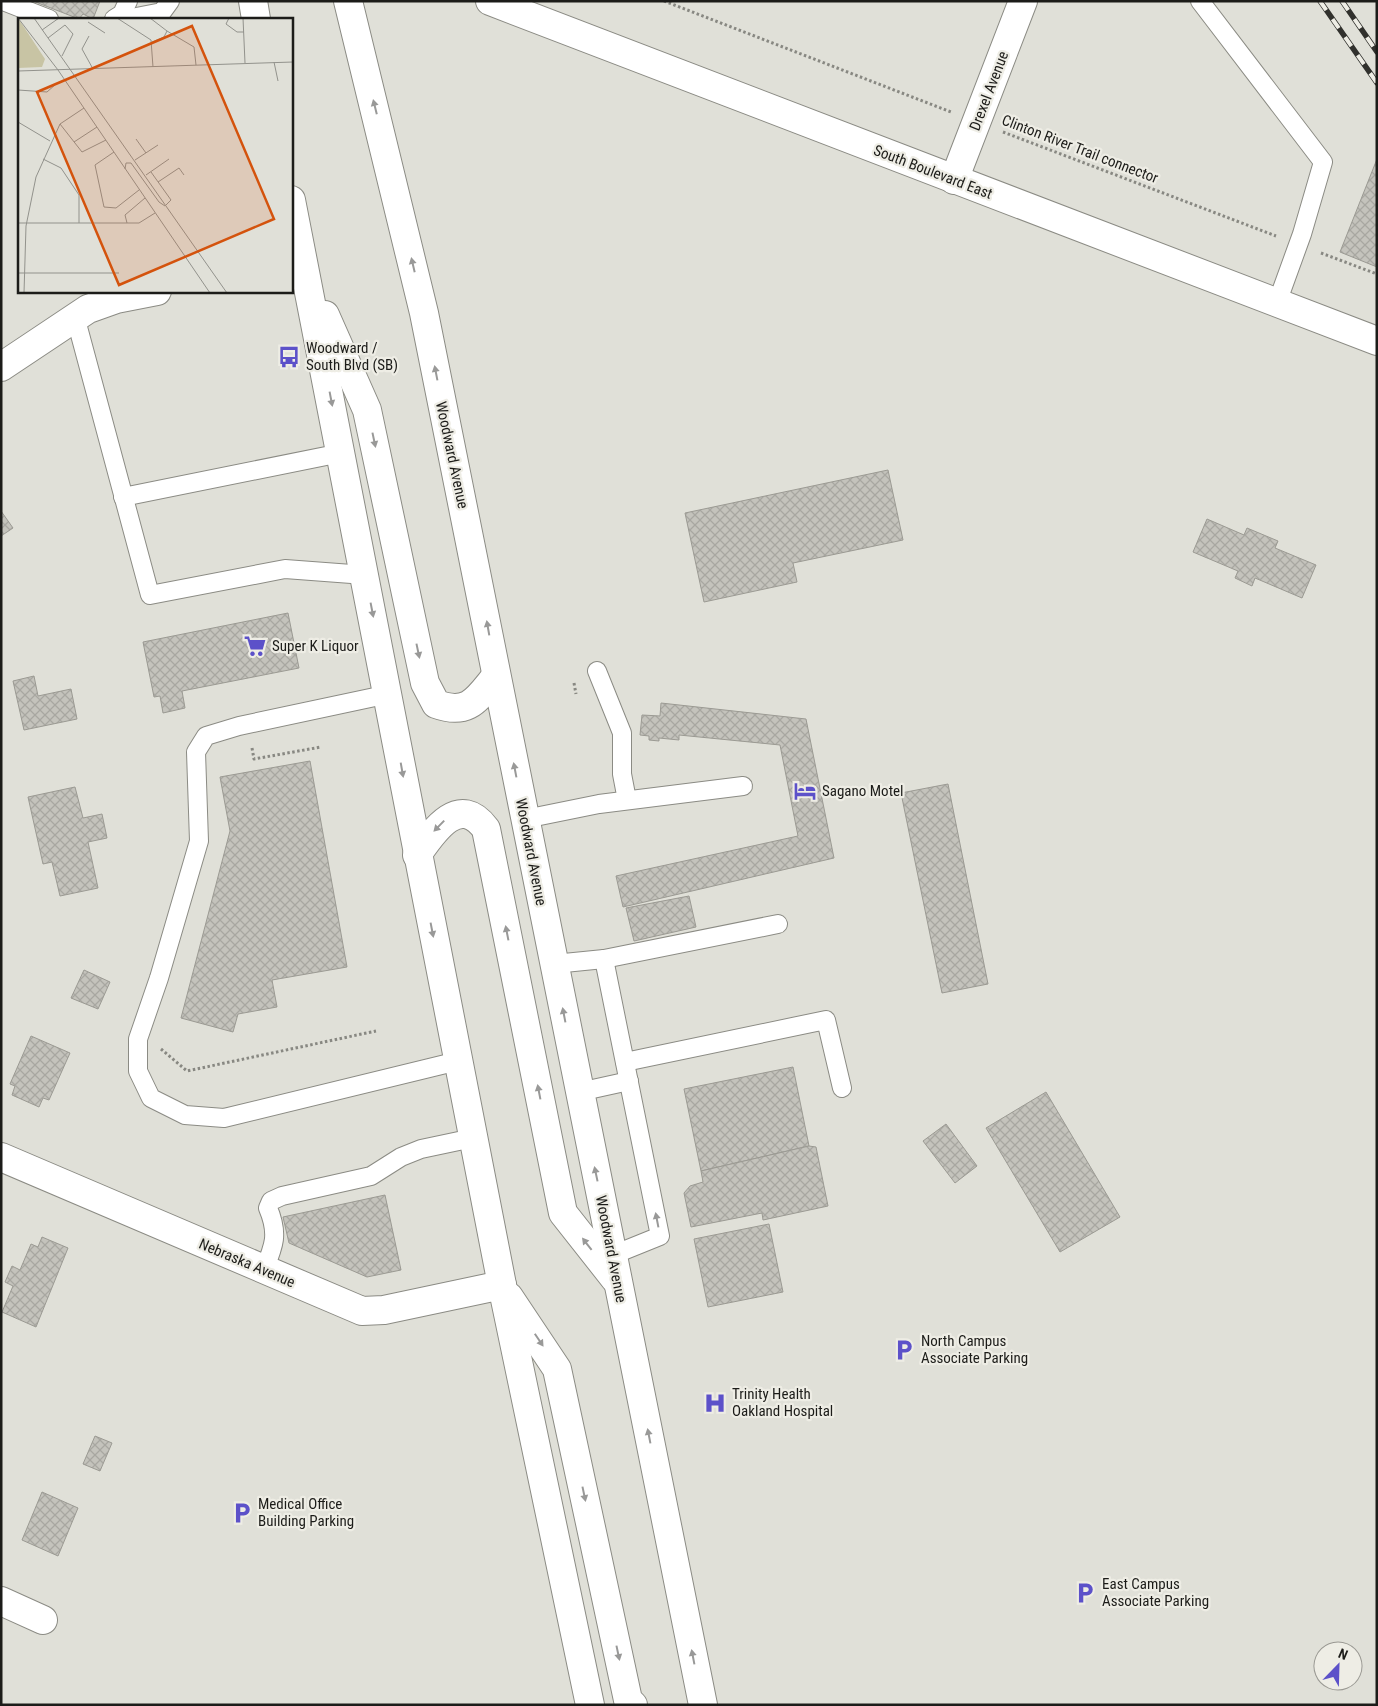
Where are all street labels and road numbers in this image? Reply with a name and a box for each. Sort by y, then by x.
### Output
street label: Drexel Avenue [966,49,1012,133]
street label: Clinton River Trail connector [999,111,1161,187]
street label: South Boulevard East [871,141,995,203]
street label: Woodward Avenue [432,400,472,510]
street label: Woodward Avenue [512,797,550,907]
street label: Woodward Avenue [592,1194,630,1304]
street label: Nebraska Avenue [196,1235,298,1291]

